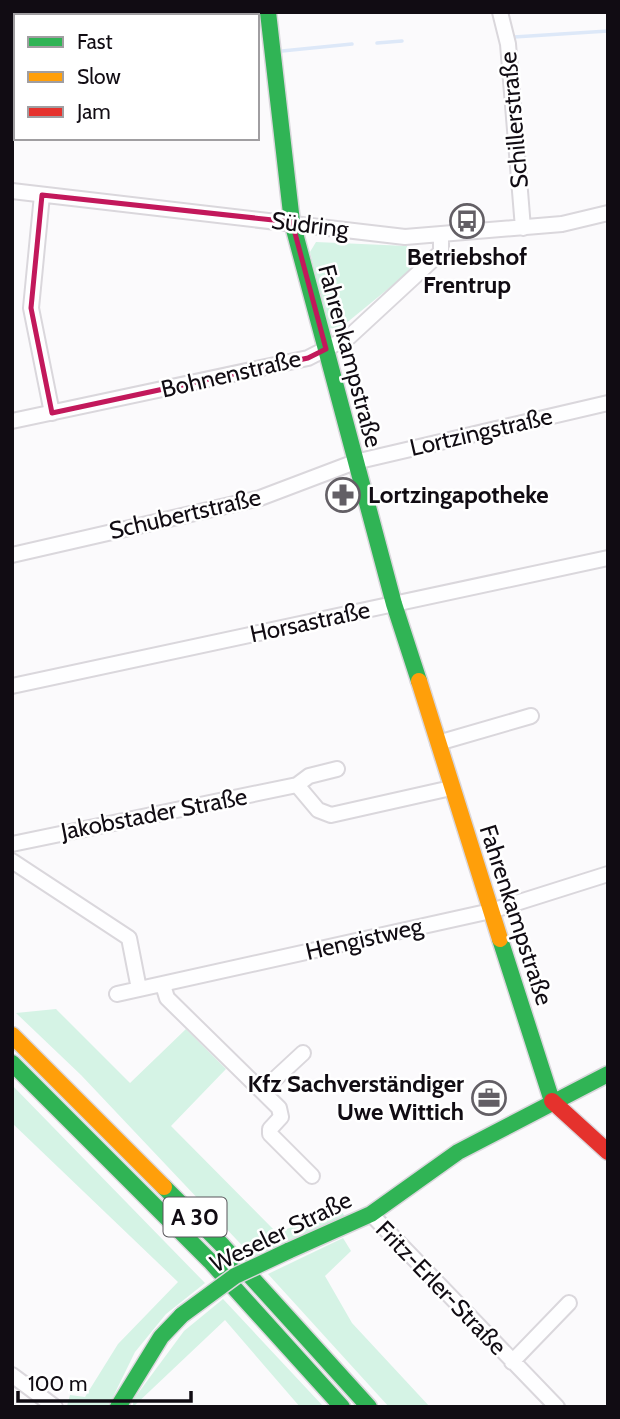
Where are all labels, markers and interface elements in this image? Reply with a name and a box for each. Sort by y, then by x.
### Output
legend [14,14,259,140]
text: Fast [77,29,113,54]
street label: Schillerstraße [493,51,534,190]
text: Slow [77,64,121,89]
text: Jam [76,99,111,124]
bus stop icon: Betriebshof Frentrup [448,202,486,240]
street label: Südring [270,205,351,244]
place label: Betriebshof Frentrup [407,242,527,299]
street label: Fahrenkampstraße [312,261,389,451]
street label: Bohnenstraße [158,343,304,404]
street label: Lortzingstraße [407,401,555,462]
pharmacy icon: Lortzingapotheke [324,476,362,514]
place label: Lortzingapotheke [368,480,549,509]
street label: Schubertstraße [106,482,264,545]
street label: Horsastraße [247,595,372,648]
street label: Jakobstader Straße [57,781,249,846]
street label: Fahrenkampstraße [474,821,559,1009]
street label: Hengistweg [302,911,426,966]
place label: Kfz Sachverständiger Uwe Wittich [247,1069,464,1126]
office icon: Kfz Sachverständiger Uwe Wittich [470,1079,508,1117]
street label: Weseler Straße [205,1185,356,1278]
road number: A 30 [164,1198,227,1236]
street label: Fritz-Erler-Straße [370,1214,513,1361]
scale bar [18,1360,191,1404]
text: 100 m [28,1371,87,1396]

